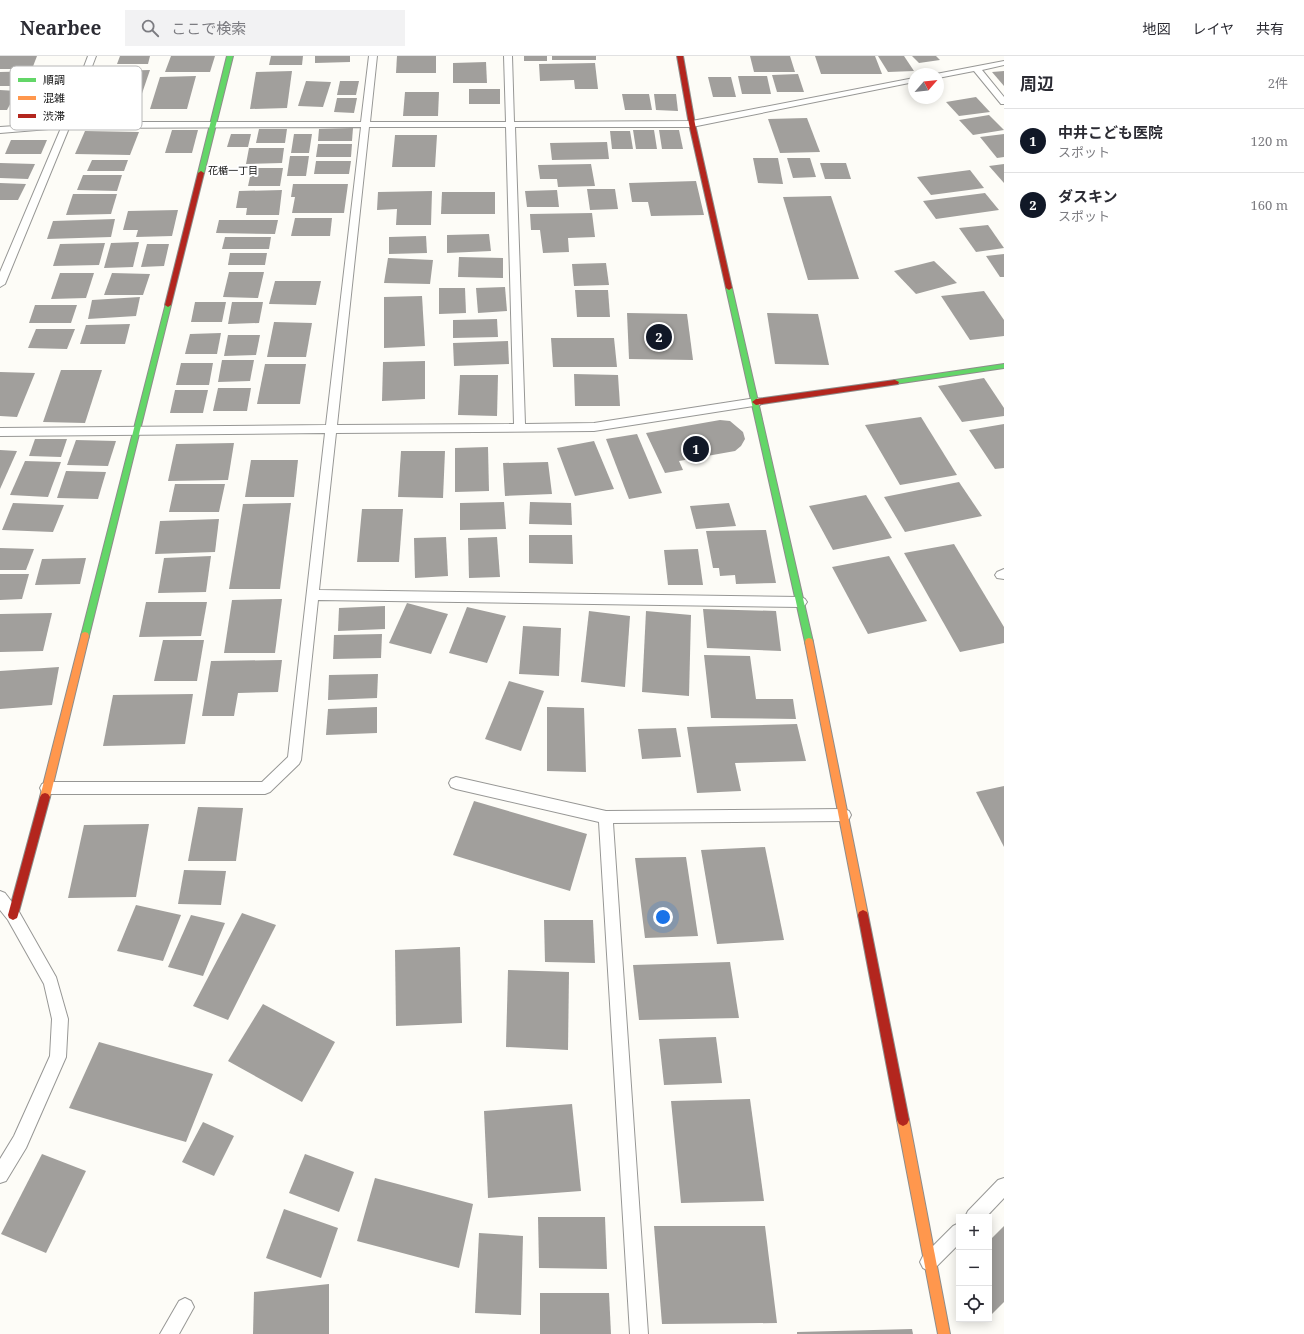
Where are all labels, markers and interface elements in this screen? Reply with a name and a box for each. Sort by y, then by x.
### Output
search box [125,10,405,46]
text: Nearbee [20,15,101,41]
icon: search [139,17,161,39]
text: ここで検索 [171,18,246,38]
text: 地図 [1142,19,1170,38]
text: レイヤ [1192,19,1234,38]
text: 共有 [1256,19,1284,38]
legend [10,66,142,130]
north arrow [908,68,944,104]
text: 順調 [43,72,65,87]
text: 周辺 [1020,72,1054,95]
text: 2件 [1268,74,1288,92]
text: 混雑 [43,90,65,105]
text: 渋滞 [43,108,65,123]
text: 中井こども医院 [1058,122,1163,142]
text: 1 [1029,132,1037,150]
text: 120 m [1251,132,1288,150]
text: スポット [1058,143,1110,161]
district label: 花楯一丁目 [208,163,258,177]
text: ダスキン [1058,186,1118,206]
text: 2 [1029,196,1037,214]
text: 160 m [1251,196,1288,214]
text: スポット [1058,207,1110,225]
pin: 2 [646,322,672,352]
pin: 1 [683,434,709,464]
your location [653,907,673,927]
map controls [956,1214,992,1322]
button: + [956,1214,992,1250]
button: − [956,1250,992,1286]
button: locate [956,1286,992,1322]

